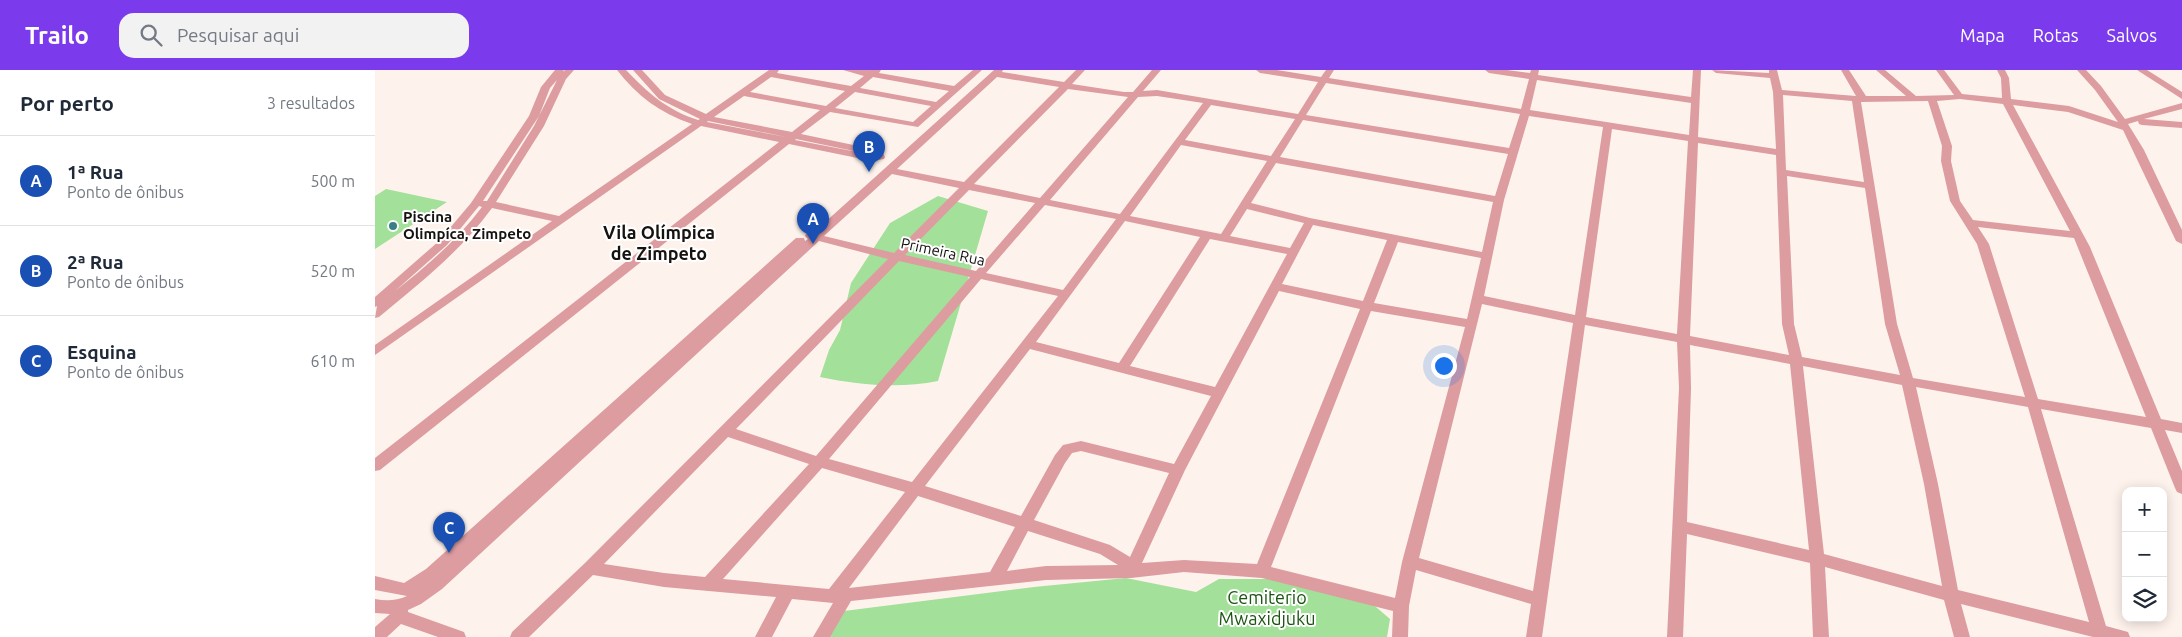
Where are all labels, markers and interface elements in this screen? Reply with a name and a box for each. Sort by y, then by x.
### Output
search box [119,13,469,58]
icon: search [137,21,165,49]
text: Trailo [25,22,89,49]
text: Pesquisar aqui [177,24,299,46]
text: Mapa [1960,25,2005,45]
text: Rotas [2033,25,2079,45]
text: Salvos [2107,25,2157,45]
text: Por perto [20,91,114,115]
text: 3 resultados [267,94,355,112]
pin: B [853,131,885,172]
text: 1ª Rua [67,161,124,183]
text: A [30,172,42,190]
text: 500 m [310,172,355,190]
text: Ponto de ônibus [67,183,184,201]
pin: A [797,203,829,244]
place label: Piscina Olimpíca, Zimpeto [403,208,531,242]
marker: Piscina Olimpíca, Zimpeto [387,220,399,232]
district label: Vila Olímpica de Zimpeto [603,222,715,263]
street label: Primeira Rua [899,234,987,269]
text: 2ª Rua [67,251,124,273]
text: B [31,262,41,280]
text: 520 m [310,262,355,280]
text: Ponto de ônibus [67,273,184,291]
text: Esquina [67,341,136,363]
text: C [31,352,41,370]
text: 610 m [310,352,355,370]
your location [1431,353,1457,379]
text: Ponto de ônibus [67,363,184,381]
map controls [2122,487,2167,622]
button: + [2122,487,2167,532]
pin: C [433,512,465,553]
button: − [2122,532,2167,577]
button: layers [2122,577,2167,622]
park label: Cemiterio Mwaxidjuku [1219,587,1315,628]

